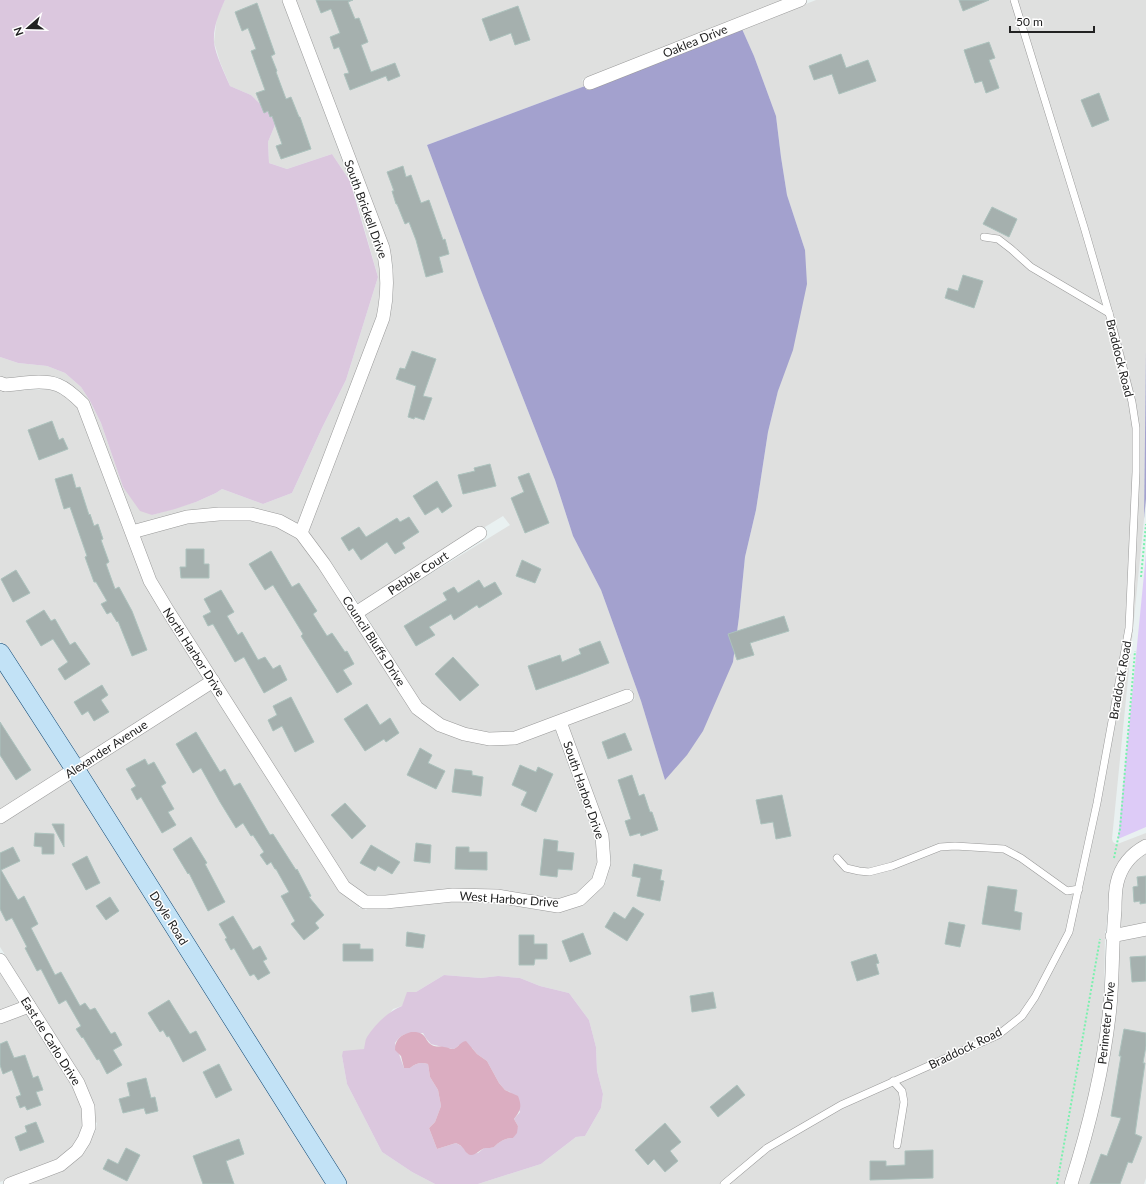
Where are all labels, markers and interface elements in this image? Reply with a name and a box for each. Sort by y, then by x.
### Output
north arrow [8,8,48,48]
scale bar [1010,8,1094,34]
text: 50 m [1016,14,1043,29]
street label: Oaklea Drive [661,21,729,61]
text: N [11,25,26,38]
street label: South Brickell Drive [341,158,391,260]
street label: Braddock Road [1103,318,1137,398]
street label: Pebble Court [385,548,452,598]
street label: Council Bluffs Drive [339,593,409,689]
street label: North Harbor Drive [160,605,228,699]
street label: Braddock Road [1106,639,1134,721]
street label: Alexander Avenue [62,717,150,781]
street label: South Harbor Drive [560,739,608,841]
street label: Doyle Road [147,888,191,948]
street label: West Harbor Drive [459,888,559,910]
street label: Perimeter Drive [1094,981,1118,1065]
street label: East de Carlo Drive [18,994,84,1088]
street label: Braddock Road [926,1024,1004,1072]

